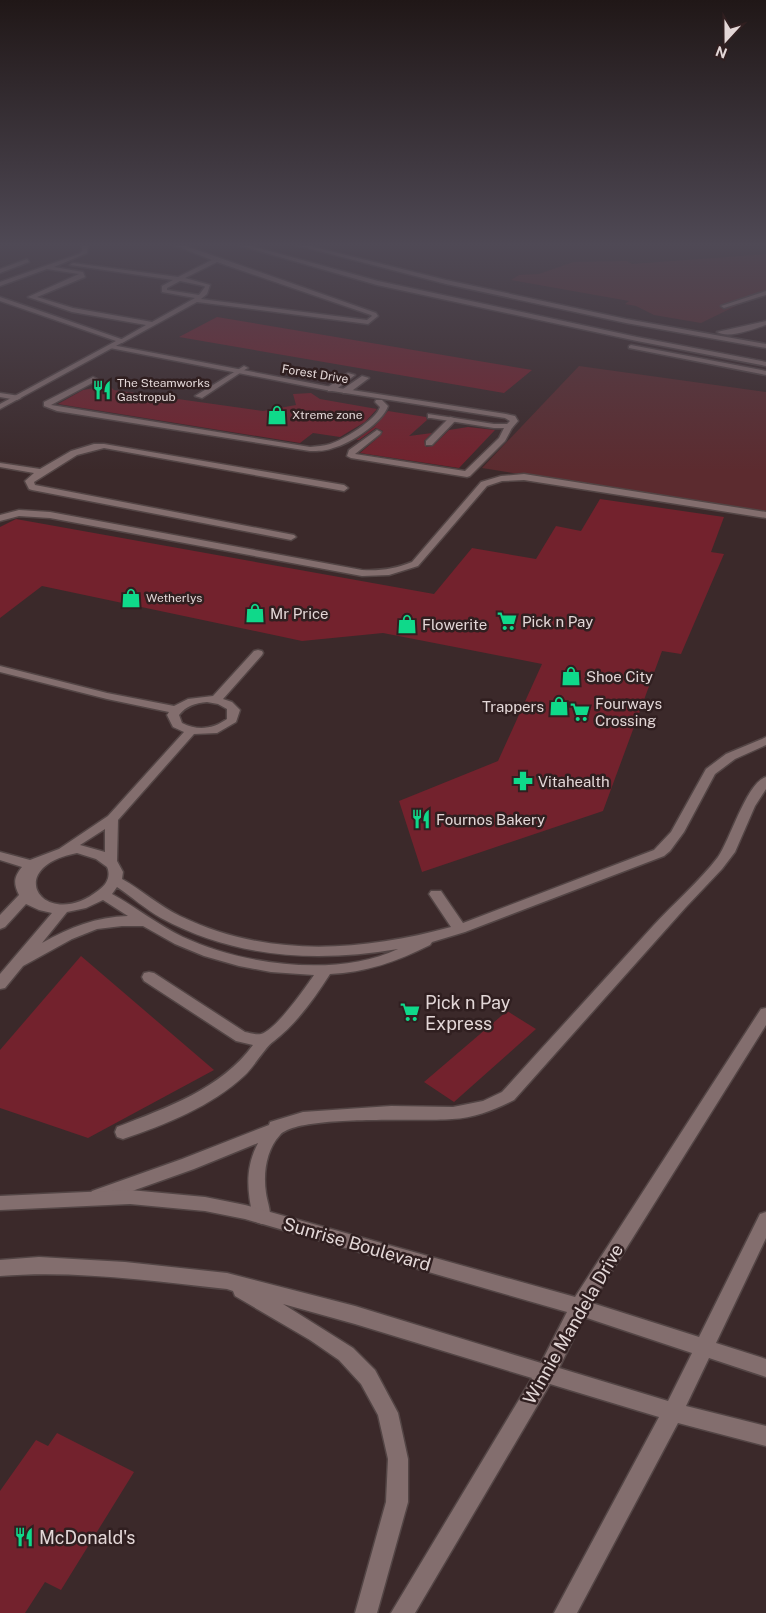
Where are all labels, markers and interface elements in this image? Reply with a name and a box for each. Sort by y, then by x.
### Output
north arrow [701,15,751,65]
text: N [713,43,729,62]
street label: Forest Drive [281,362,350,386]
place label: The Steamworks Gastropub [117,376,210,404]
restaurant icon: The Steamworks Gastropub [91,379,113,401]
shop icon: Xtreme zone [266,404,288,426]
place label: Xtreme zone [292,408,363,422]
shop icon: Wetherlys [120,587,142,609]
place label: Wetherlys [146,591,202,605]
shop icon: Mr Price [244,602,266,624]
place label: Mr Price [270,605,329,622]
supermarket icon: Pick n Pay [496,610,518,632]
shop icon: Flowerite [396,613,418,635]
place label: Pick n Pay [522,613,593,630]
place label: Flowerite [422,616,487,633]
shop icon: Shoe City [560,665,582,687]
place label: Shoe City [586,668,653,685]
shop icon: Trappers [548,695,570,717]
place label: Fourways Crossing [595,695,662,729]
place label: Trappers [482,698,544,715]
supermarket icon: Fourways Crossing [569,701,591,723]
pharmacy icon: Vitahealth [512,770,534,792]
place label: Vitahealth [538,773,610,790]
restaurant icon: Fournos Bakery [410,808,432,830]
place label: Fournos Bakery [436,811,545,828]
place label: Pick n Pay Express [425,992,511,1034]
supermarket icon: Pick n Pay Express [399,1001,421,1023]
street label: Sunrise Boulevard [281,1213,433,1275]
street label: Winnie Mandela Drive [519,1240,627,1408]
restaurant icon: McDonald's [13,1526,35,1548]
place label: McDonald's [39,1527,135,1548]

